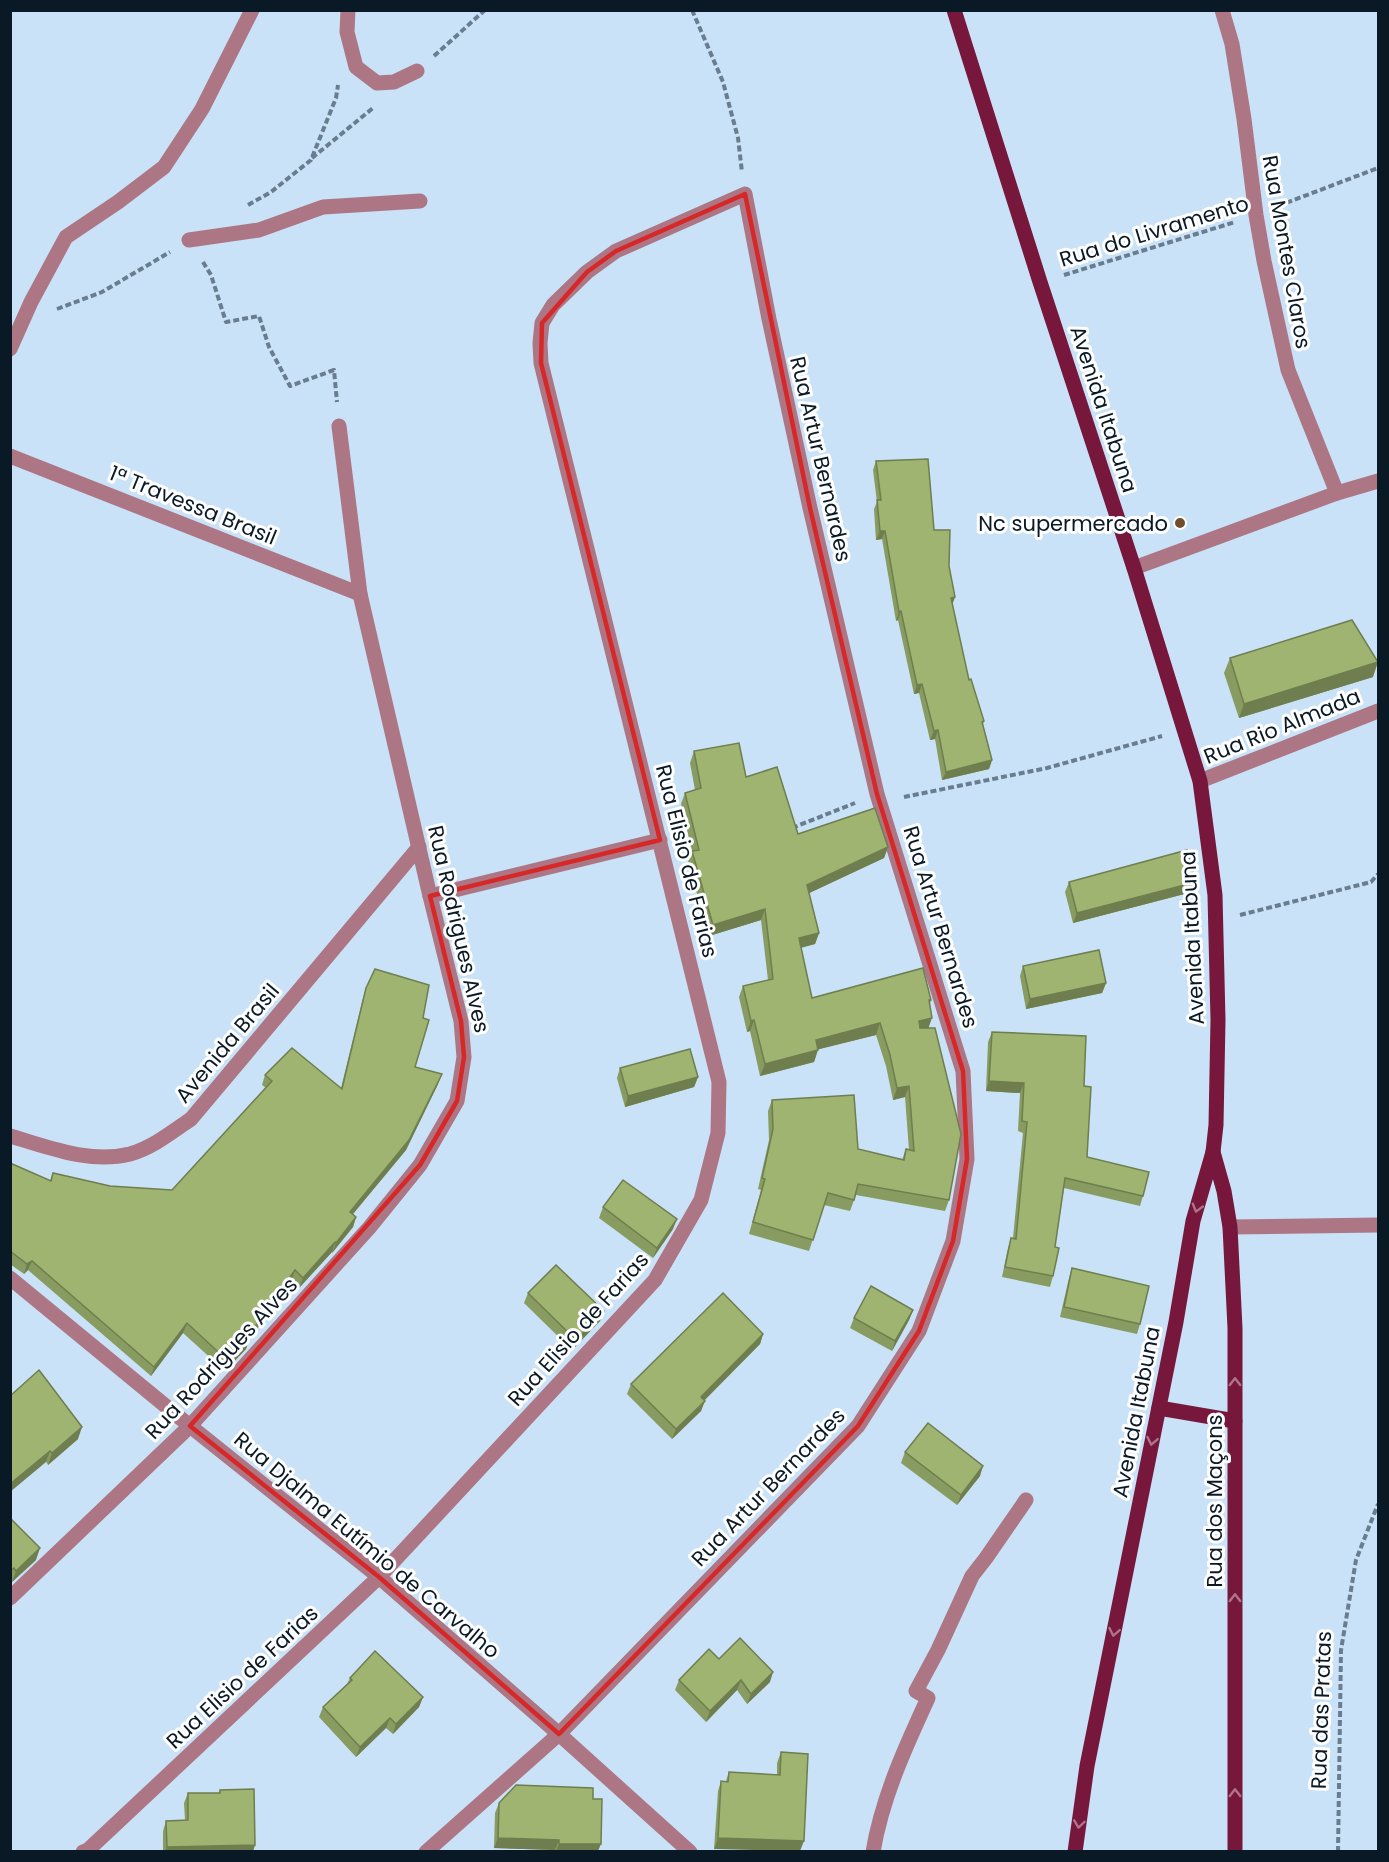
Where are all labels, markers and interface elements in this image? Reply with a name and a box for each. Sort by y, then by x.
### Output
street label: Rua Montes Claros [1256,153,1318,351]
street label: Rua do Livramento [1056,188,1252,274]
street label: Avenida Itabuna [1063,322,1145,496]
street label: Rua Artur Bernardes [783,353,859,565]
street label: 1ª Travessa Brasil [105,458,281,552]
place label: Nc supermercado [978,509,1168,538]
marker: Nc supermercado [1173,516,1187,530]
street label: Rua Rio Almada [1199,681,1365,771]
street label: Rua Elisio de Farias [649,761,725,961]
street label: Rua Artur Bernardes [896,822,986,1032]
street label: Rua Rodrigues Alves [421,823,497,1035]
street label: Avenida Itabuna [1173,850,1211,1026]
street label: Avenida Brasil [168,977,286,1109]
one-way arrow [1191,1203,1204,1213]
street label: Rua Elisio de Farias [501,1246,655,1412]
street label: Rua Rodrigues Alves [138,1271,304,1445]
street label: Avenida Itabuna [1105,1324,1167,1500]
one-way arrow [1229,1378,1241,1387]
street label: Rua Artur Bernardes [685,1401,851,1573]
street label: Rua dos Maçons [1200,1414,1229,1588]
street label: Rua Djalma Eutímio de Carvalho [228,1425,506,1665]
one-way arrow [1146,1435,1159,1445]
one-way arrow [1229,1594,1241,1603]
street label: Rua Elisio de Farias [160,1599,324,1755]
one-way arrow [1108,1627,1121,1637]
street label: Rua das Pratas [1304,1631,1338,1789]
one-way arrow [1229,1789,1241,1798]
one-way arrow [1074,1819,1086,1828]

